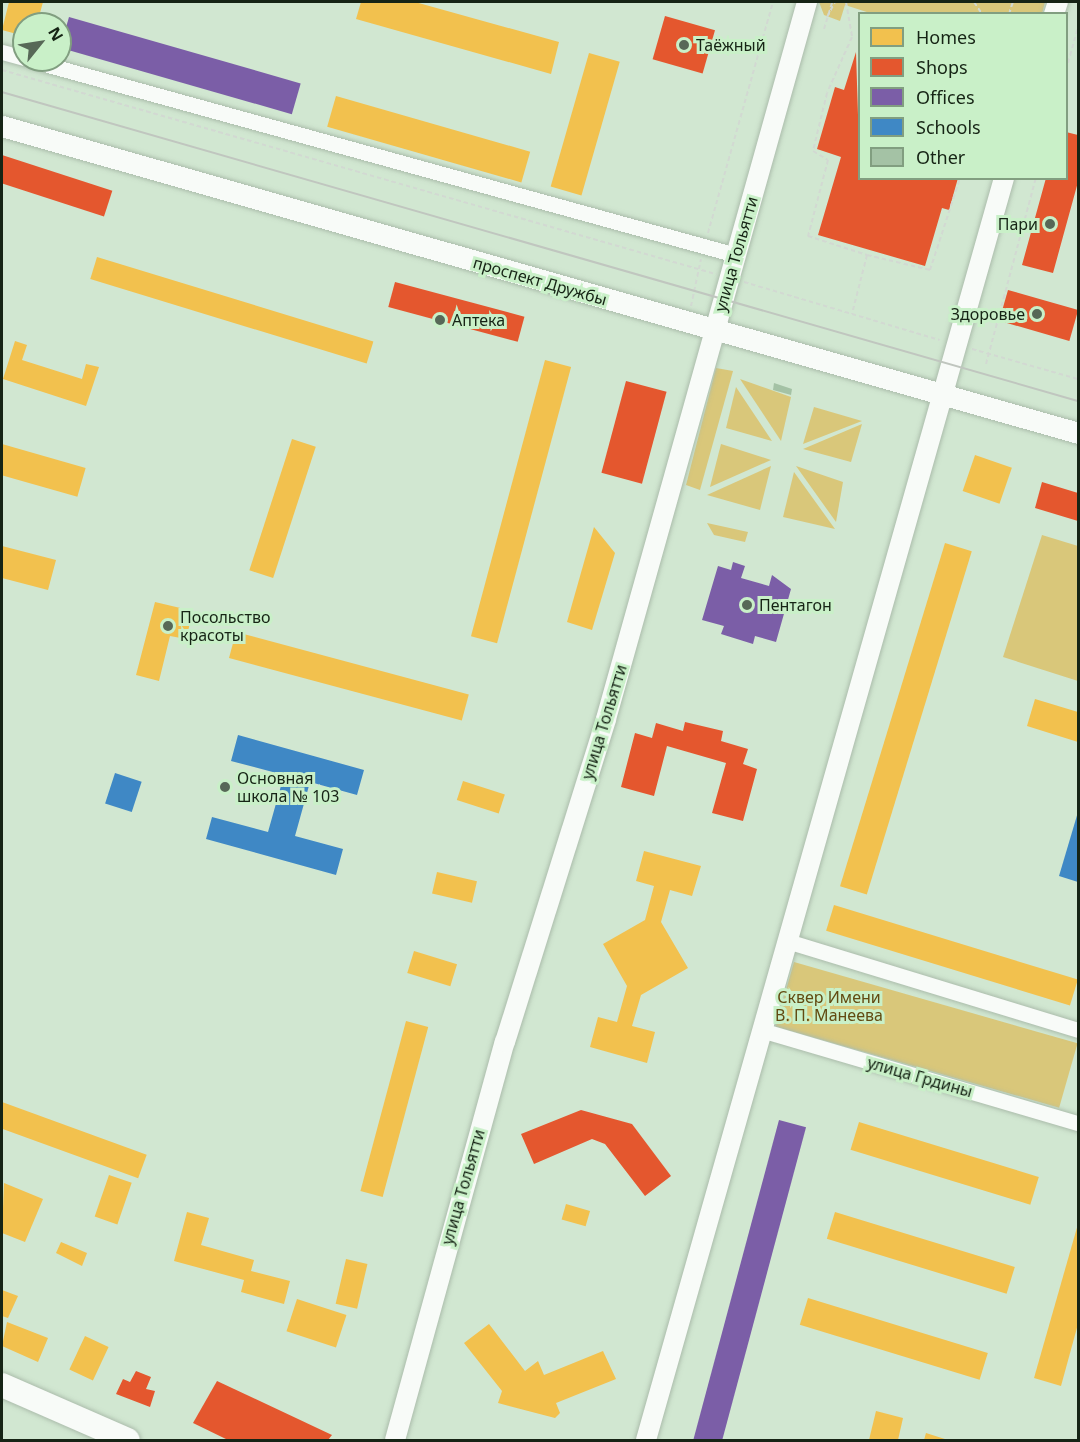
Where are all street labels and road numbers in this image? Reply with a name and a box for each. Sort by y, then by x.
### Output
street label: улица Тольятти [710,194,762,314]
street label: проспект Дружбы [471,253,609,309]
street label: улица Тольятти [577,662,631,782]
street label: улица Грдины [865,1053,975,1101]
street label: улица Тольятти [437,1127,489,1247]

